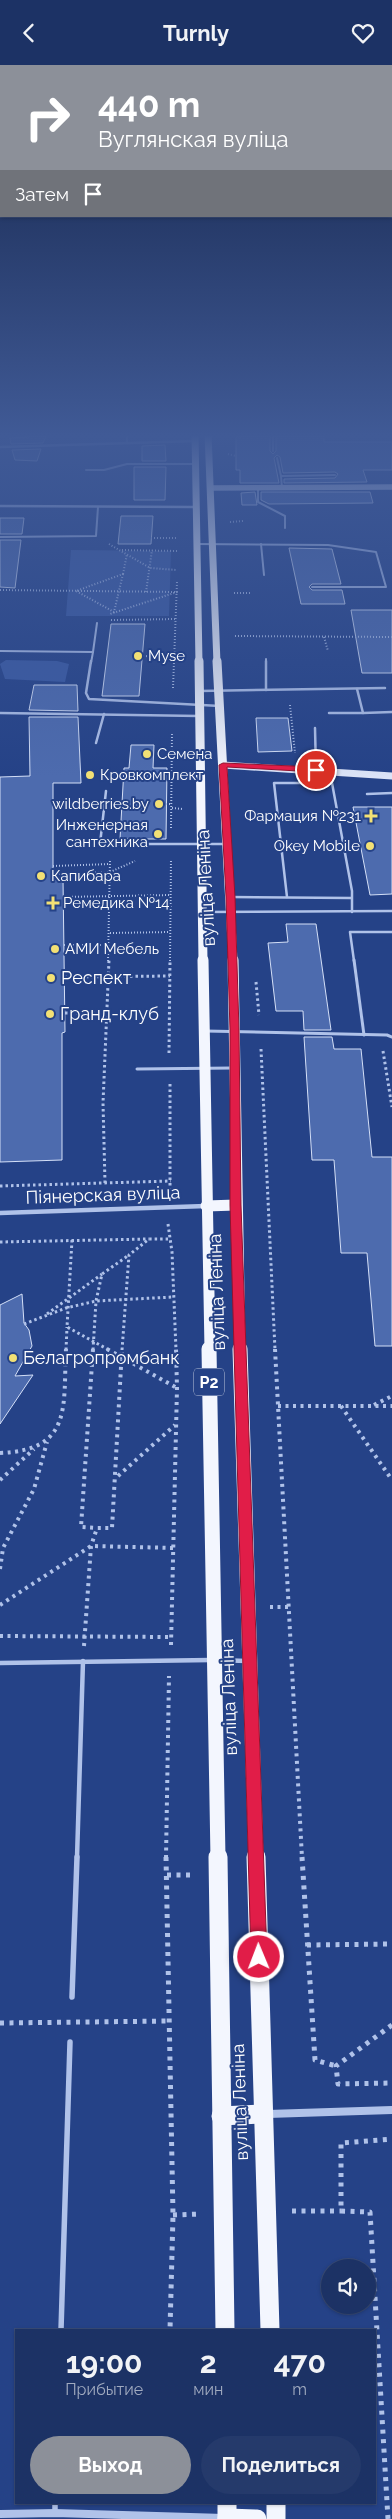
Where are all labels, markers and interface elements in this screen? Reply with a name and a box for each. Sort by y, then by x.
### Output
icon: back [15,19,43,47]
icon: heart [349,19,377,47]
text: Turnly [163,20,229,46]
text: 440 m [98,84,200,125]
icon: right [15,85,80,150]
text: Вуглянская вуліца [98,126,288,152]
icon: arrive [79,180,107,208]
text: Затем [15,183,69,205]
place label: Myse [148,647,185,665]
marker: Myse [132,650,144,662]
place label: Семена [157,745,212,763]
marker: Семена [141,748,153,760]
pin [295,749,337,791]
icon: arrive [302,756,330,784]
place label: Кровкомплект [100,766,203,784]
marker: Кровкомплект [84,769,96,781]
place label: wildberries.by [52,795,149,813]
marker: wildberries.by [153,798,165,810]
place label: Фармация №231 [244,807,362,825]
marker: Фармация №231 [365,810,377,822]
place label: Инженерная сантехника [56,816,148,851]
marker: Инженерная сантехника [152,828,164,840]
street label: вуліца Леніна [192,829,219,947]
place label: Okey Mobile [274,837,360,855]
marker: Okey Mobile [364,840,376,852]
place label: Капибара [51,867,121,885]
marker: Капибара [35,870,47,882]
place label: Ремедика №14 [63,894,170,912]
marker: Ремедика №14 [47,897,59,909]
place label: АМИ Мебель [65,940,159,958]
marker: АМИ Мебель [49,943,61,955]
place label: Респект [61,967,132,988]
marker: Респект [45,972,57,984]
place label: Гранд-клуб [60,1003,159,1024]
marker: Гранд-клуб [44,1008,56,1020]
street label: Піянерская вуліца [25,1181,181,1208]
street label: вуліца Леніна [204,1233,229,1351]
place label: Белагропромбанк [23,1347,180,1368]
marker: Белагропромбанк [7,1352,19,1364]
road number: Р2 [194,1369,224,1395]
street label: вуліца Леніна [216,1638,241,1756]
position arrow [232,1930,284,1982]
street label: вуліца Леніна [227,2043,252,2161]
map controls [321,2259,376,2314]
button: sound [321,2259,376,2314]
text: 19:00 [66,2345,142,2380]
text: 2 [200,2345,217,2380]
text: 470 [273,2345,326,2380]
text: Прибытие [65,2380,143,2399]
text: мин [193,2380,223,2399]
text: m [292,2380,307,2399]
button: Выход [30,2436,191,2494]
button: Поделиться [201,2436,361,2494]

